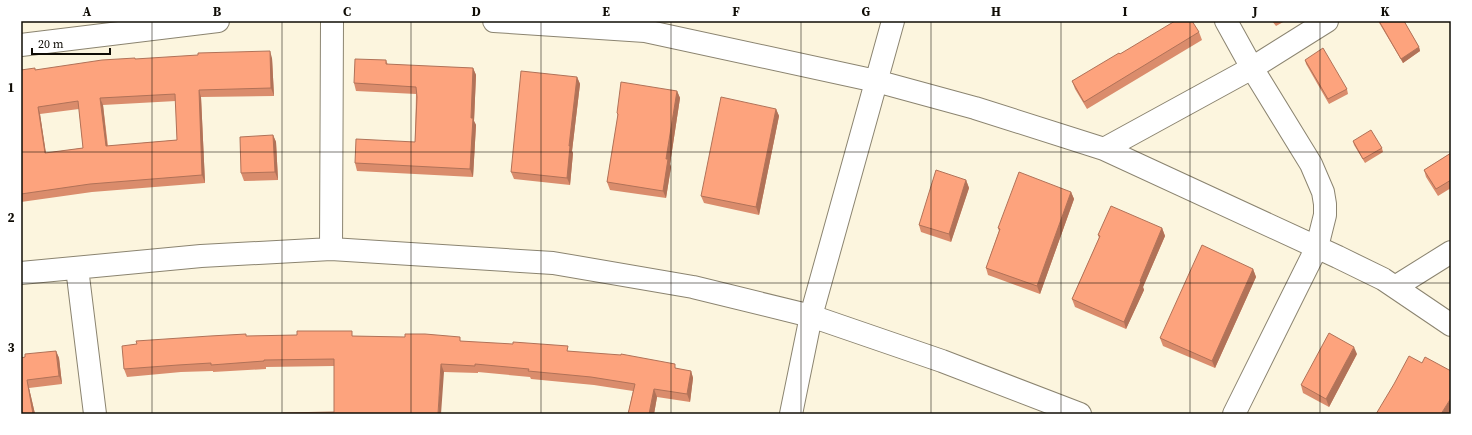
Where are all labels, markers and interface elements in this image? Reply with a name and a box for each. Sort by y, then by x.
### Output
text: A [83,3,92,20]
text: B [213,3,222,20]
text: C [343,3,351,20]
text: D [471,3,481,20]
text: E [602,3,610,20]
text: F [732,3,740,20]
text: G [862,3,871,20]
text: H [991,3,1001,20]
text: I [1122,3,1128,20]
text: J [1251,3,1258,20]
text: K [1380,3,1390,20]
scale bar [32,30,110,56]
text: 20 m [38,36,64,52]
text: 1 [7,79,15,96]
text: 2 [7,209,15,226]
text: 3 [7,339,15,356]

